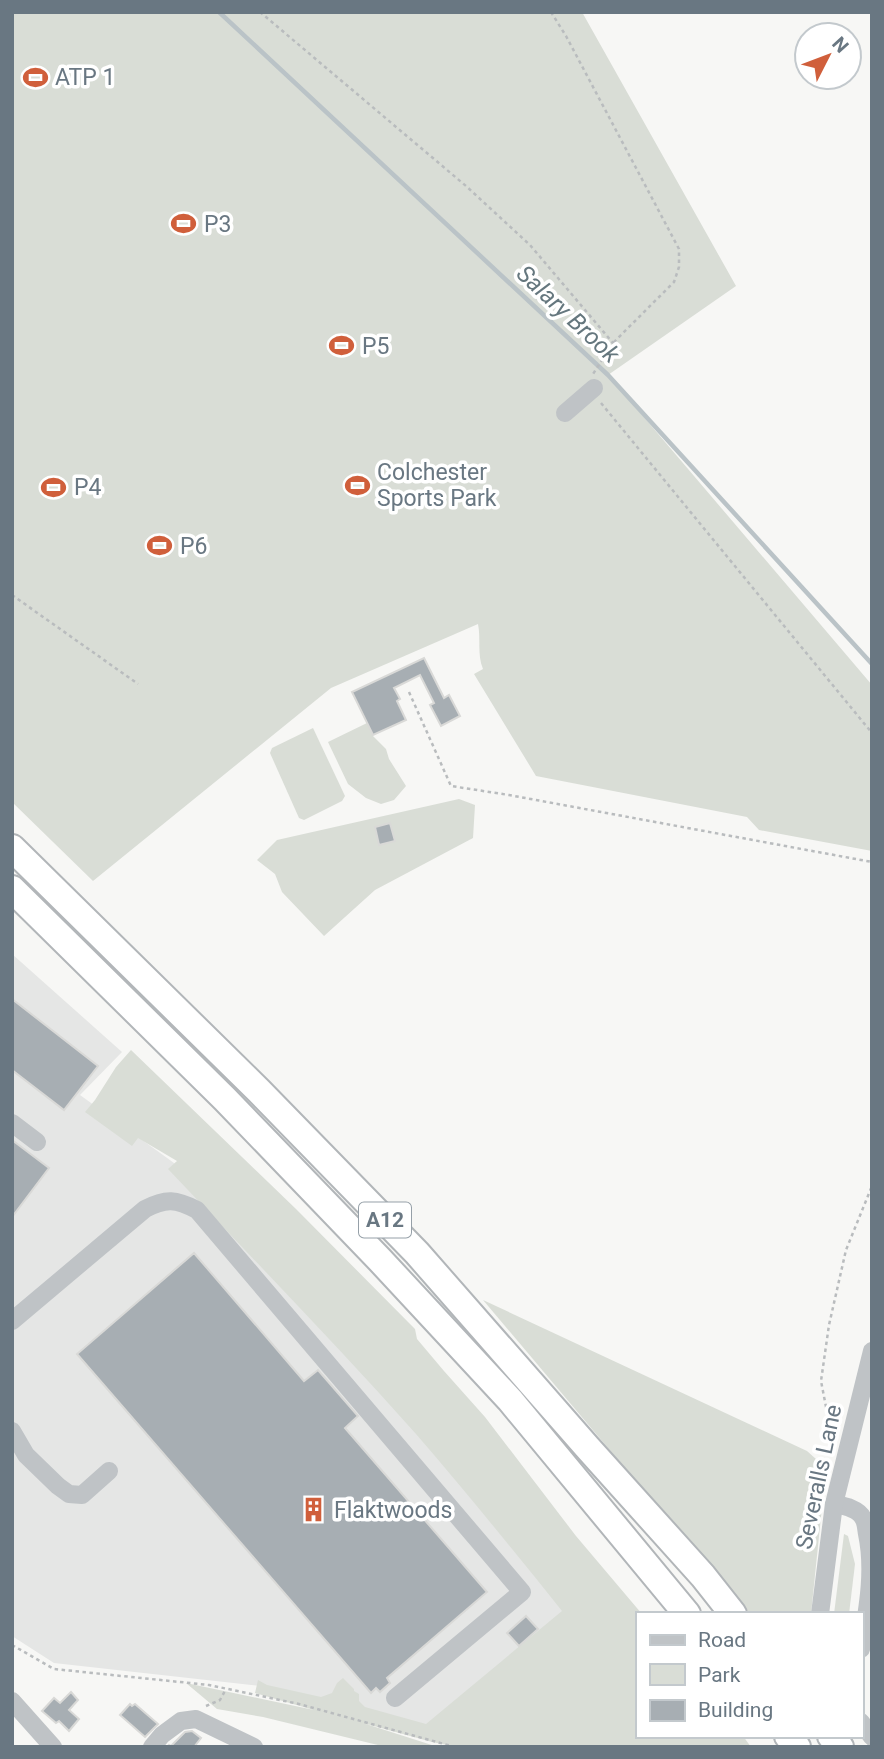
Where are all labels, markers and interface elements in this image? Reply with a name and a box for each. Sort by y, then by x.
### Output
north arrow [793,21,863,91]
text: N [827,32,853,58]
sports icon: ATP 1 [21,63,49,91]
place label: ATP 1 [55,64,115,91]
sports icon: P3 [170,210,198,238]
place label: P3 [204,211,231,238]
water label: Salary Brook [511,259,626,370]
sports icon: P5 [328,332,356,360]
place label: P5 [362,333,390,360]
place label: Colchester Sports Park [377,459,497,512]
sports icon: Colchester Sports Park [343,471,371,499]
sports icon: P4 [40,473,68,501]
place label: P4 [74,474,102,501]
sports icon: P6 [146,532,174,560]
place label: P6 [180,533,207,560]
road number: A12 [359,1202,411,1238]
street label: Severalls Lane [790,1402,848,1552]
building icon: Flaktwoods [300,1496,328,1524]
place label: Flaktwoods [334,1497,452,1524]
legend [636,1612,863,1738]
text: Road [698,1628,746,1652]
text: Park [698,1663,741,1687]
text: Building [698,1698,773,1722]

